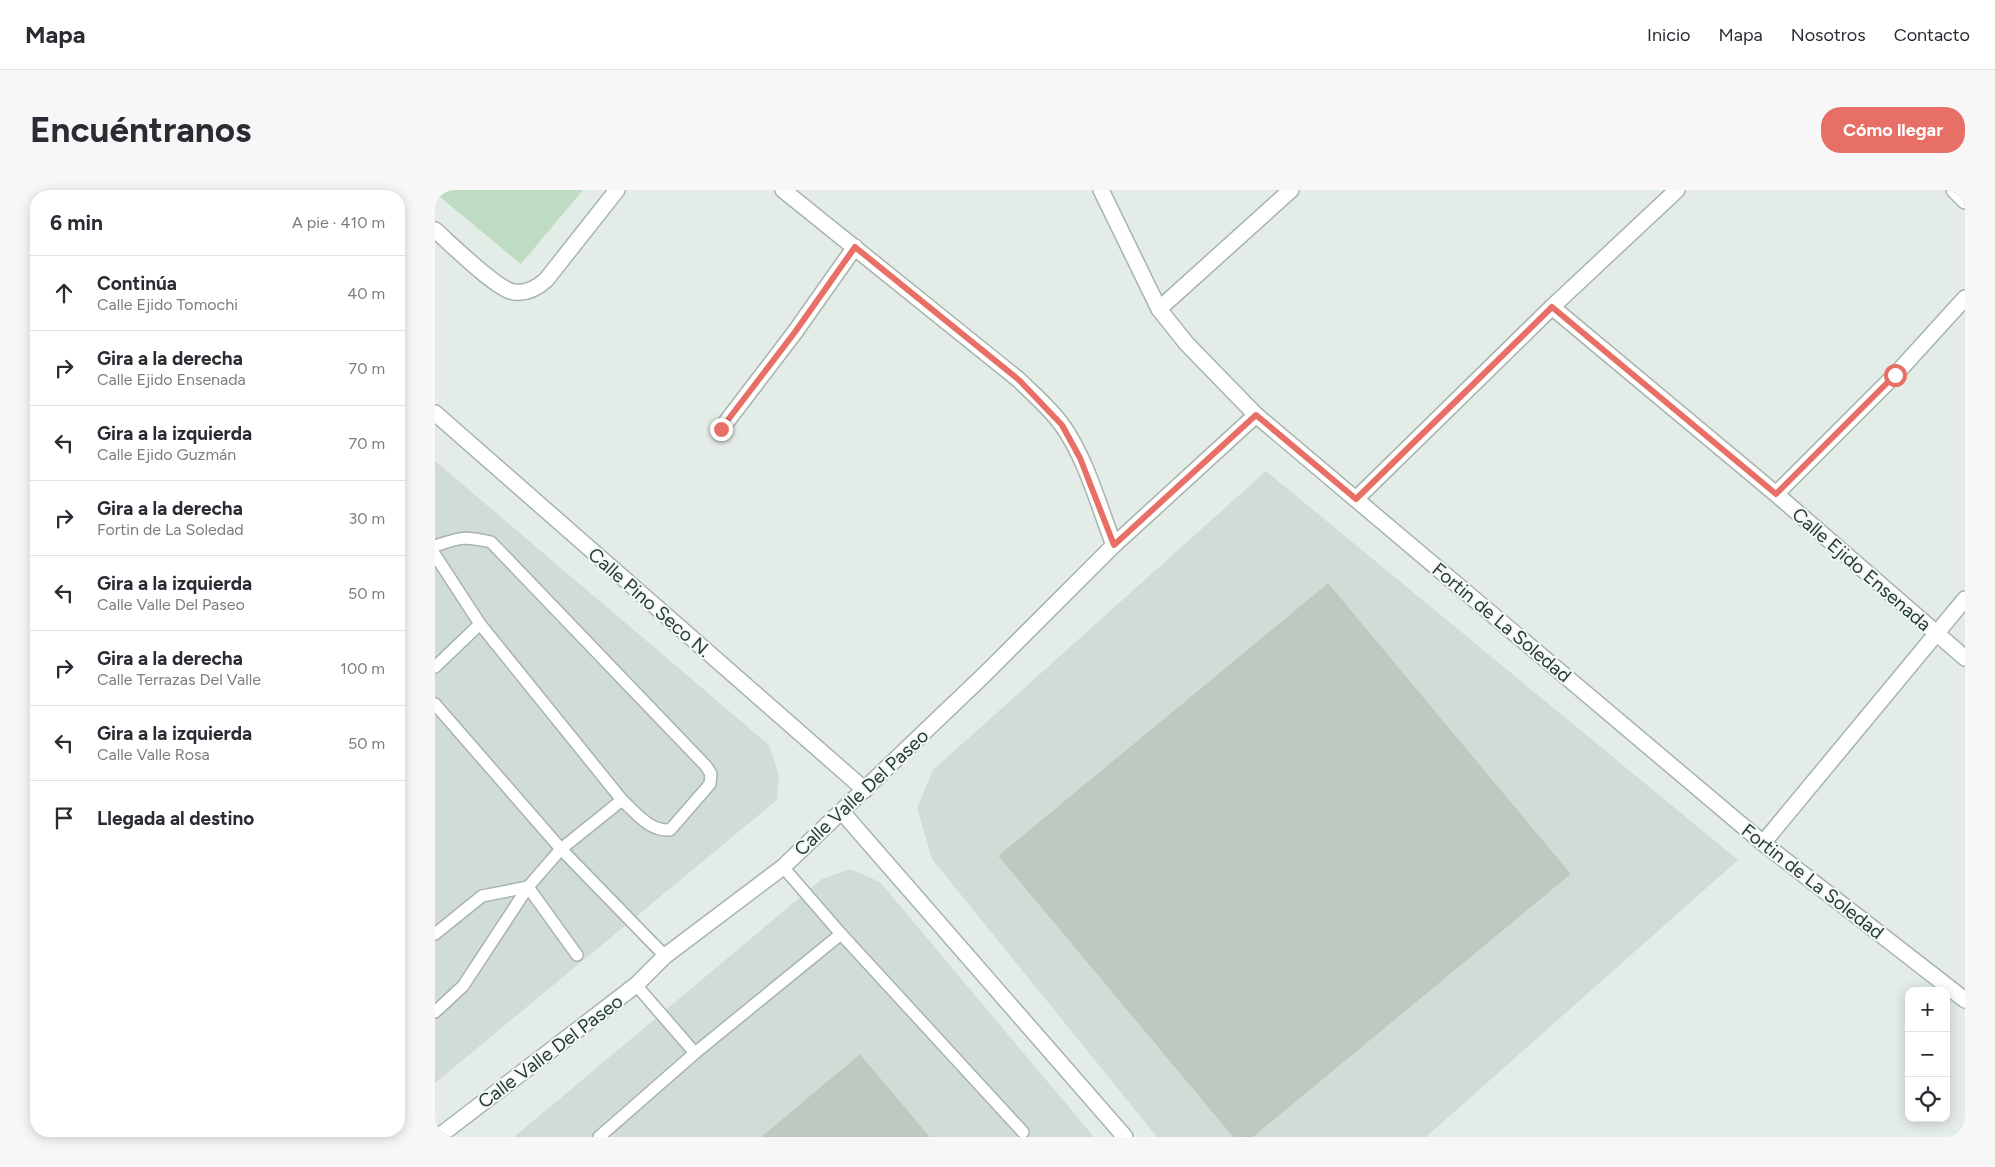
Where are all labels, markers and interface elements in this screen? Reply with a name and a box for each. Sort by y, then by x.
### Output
text: Mapa [25,20,86,49]
text: Inicio [1647,24,1691,46]
text: Mapa [1719,24,1763,46]
text: Nosotros [1791,24,1866,46]
text: Contacto [1894,24,1970,46]
button: Cómo llegar [1821,107,1965,153]
text: Encuéntranos [30,109,251,151]
text: 6 min [50,210,103,235]
text: A pie · 410 m [292,213,385,232]
text: Continúa [97,272,177,295]
icon: ahead [50,279,78,307]
text: 40 m [347,284,385,303]
text: Calle Ejido Tomochi [97,295,238,314]
text: Gira a la derecha [97,347,243,370]
icon: right [50,354,78,382]
text: 70 m [349,359,385,378]
route start [1884,364,1907,387]
text: Calle Ejido Ensenada [97,370,246,389]
route end [710,418,733,441]
text: Gira a la izquierda [97,422,252,445]
icon: left [50,429,78,457]
text: 70 m [349,434,385,453]
text: Calle Ejido Guzmán [97,445,236,464]
text: Gira a la derecha [97,497,243,520]
street label: Calle Ejido Ensenada [1787,503,1936,636]
icon: right [50,504,78,532]
text: 30 m [348,509,385,528]
text: Fortin de La Soledad [97,520,244,539]
street label: Calle Pino Seco N. [584,543,716,662]
street label: Fortin de La Soledad [1428,558,1576,687]
text: Gira a la izquierda [97,572,252,595]
icon: left [50,579,78,607]
text: 50 m [348,584,385,603]
text: Calle Valle Del Paseo [97,595,245,614]
text: Gira a la derecha [97,647,243,670]
icon: right [50,654,78,682]
text: 100 m [340,659,385,678]
text: Calle Terrazas Del Valle [97,670,261,689]
text: Gira a la izquierda [97,722,252,745]
street label: Calle Valle Del Paseo [789,724,933,861]
icon: left [50,729,78,757]
text: 50 m [348,734,385,753]
text: Calle Valle Rosa [97,745,210,764]
icon: arrive [50,804,78,832]
text: Llegada al destino [97,807,254,830]
street label: Fortin de La Soledad [1737,819,1888,944]
map controls [1905,987,1950,1122]
button: + [1905,987,1950,1032]
street label: Calle Valle Del Paseo [473,989,627,1113]
button: − [1905,1032,1950,1077]
button: locate [1905,1077,1950,1122]

